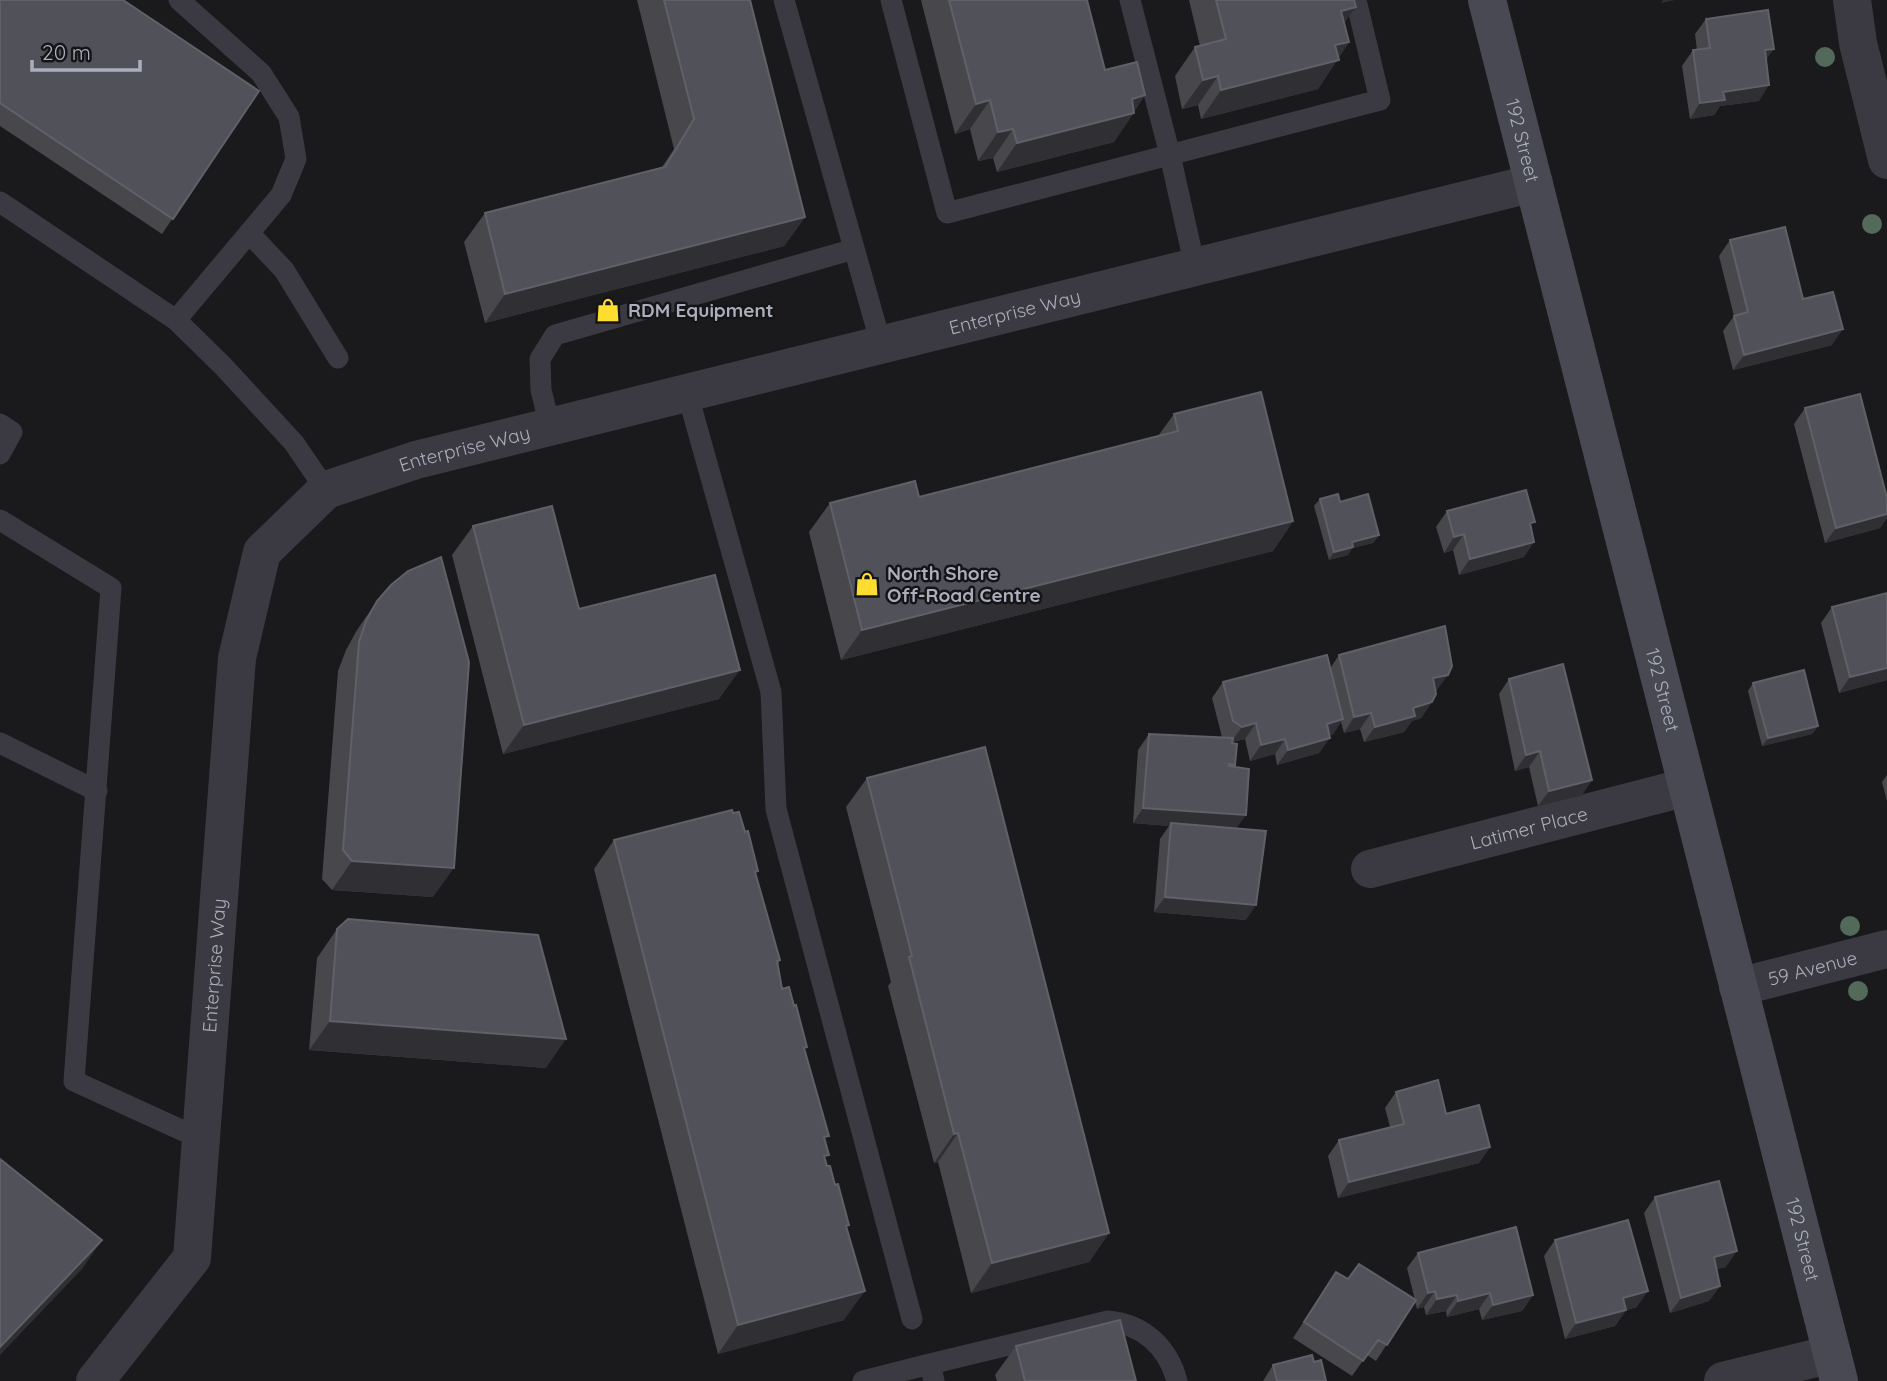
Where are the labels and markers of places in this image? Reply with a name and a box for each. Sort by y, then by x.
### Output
shop icon: RDM Equipment [594,296,622,324]
place label: RDM Equipment [628,298,774,322]
place label: North Shore Off-Road Centre [887,561,1041,607]
shop icon: North Shore Off-Road Centre [853,570,881,598]

